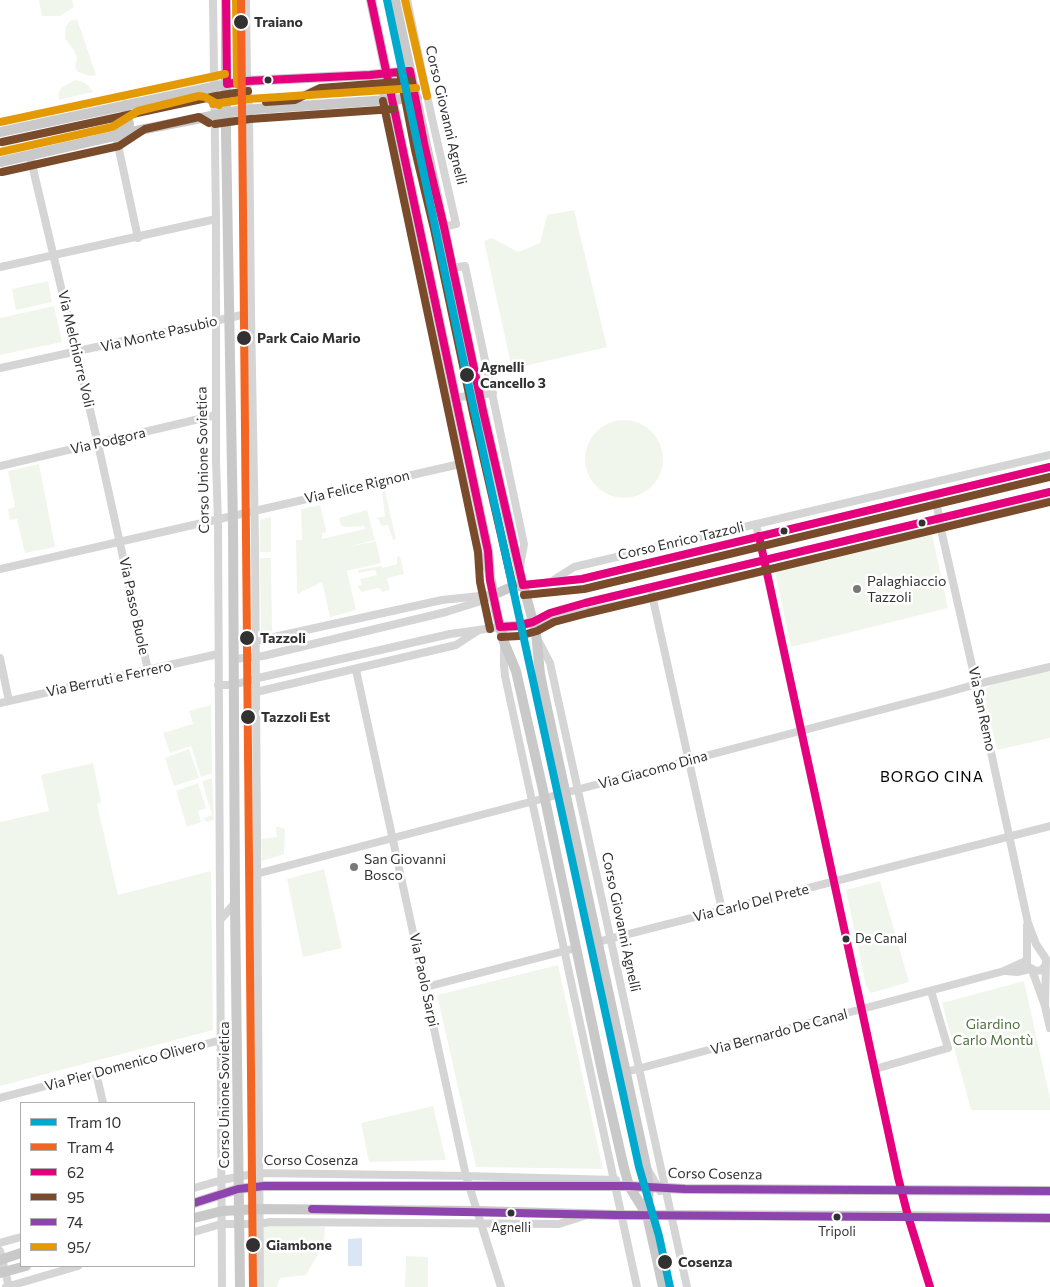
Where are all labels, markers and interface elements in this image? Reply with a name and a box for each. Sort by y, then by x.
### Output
marker: Traiano [232,13,250,31]
place label: Traiano [254,14,303,30]
street label: Corso Giovanni Agnelli [422,44,470,186]
unlabelled marker [263,75,273,85]
street label: Via Melchiorre Voli [54,289,98,409]
street label: Via Monte Pasubio [99,312,219,356]
marker: Park Caio Mario [235,329,253,347]
place label: Park Caio Mario [257,330,361,346]
place label: Agnelli Cancello 3 [480,359,546,392]
marker: Agnelli Cancello 3 [458,366,476,384]
street label: Corso Unione Sovietica [193,386,213,534]
street label: Via Podgora [69,424,147,458]
street label: Via Felice Rignon [303,467,411,507]
street label: Corso Enrico Tazzoli [616,518,746,564]
unlabelled marker [917,518,927,528]
unlabelled marker [779,526,789,536]
street label: Via Passo Buole [115,556,153,656]
place label: Palaghiaccio Tazzoli [867,573,946,606]
marker: Palaghiaccio Tazzoli [851,583,863,595]
marker: Tazzoli [238,629,256,647]
place label: Tazzoli [260,630,306,646]
street label: Via Berruti e Ferrero [45,657,173,701]
street label: Via San Remo [965,665,999,753]
marker: Tazzoli Est [239,708,257,726]
place label: Tazzoli Est [261,709,330,725]
street label: Via Giacomo Dina [597,747,709,793]
district label: BORGO CINA [879,768,985,786]
place label: San Giovanni Bosco [364,851,446,884]
street label: Corso Giovanni Agnelli [598,851,644,993]
marker: San Giovanni Bosco [348,861,360,873]
street label: Via Carlo Del Prete [691,880,811,926]
place label: De Canal [855,931,907,947]
street label: Via Paolo Sarpi [406,932,442,1028]
marker: De Canal [841,934,851,944]
street label: Via Bernardo De Canal [709,1006,849,1058]
park label: Giardino Carlo Montù [953,1016,1033,1048]
street label: Corso Unione Sovietica [216,1022,232,1168]
street label: Via Pier Domenico Olivero [43,1035,207,1095]
legend [20,1102,195,1267]
text: Tram 10 [67,1113,121,1131]
text: Tram 4 [67,1138,114,1156]
street label: Corso Cosenza [264,1152,358,1168]
text: 62 [67,1163,84,1181]
street label: Corso Cosenza [668,1165,762,1183]
text: 95 [67,1188,85,1206]
marker: Agnelli [506,1208,516,1218]
marker: Tripoli [832,1212,842,1222]
text: 74 [67,1213,83,1231]
place label: Agnelli [491,1220,531,1236]
place label: Tripoli [818,1224,856,1240]
marker: Giambone [244,1236,262,1254]
place label: Giambone [266,1237,332,1253]
text: 95/ [67,1238,91,1256]
marker: Cosenza [656,1253,674,1271]
place label: Cosenza [678,1254,732,1270]

